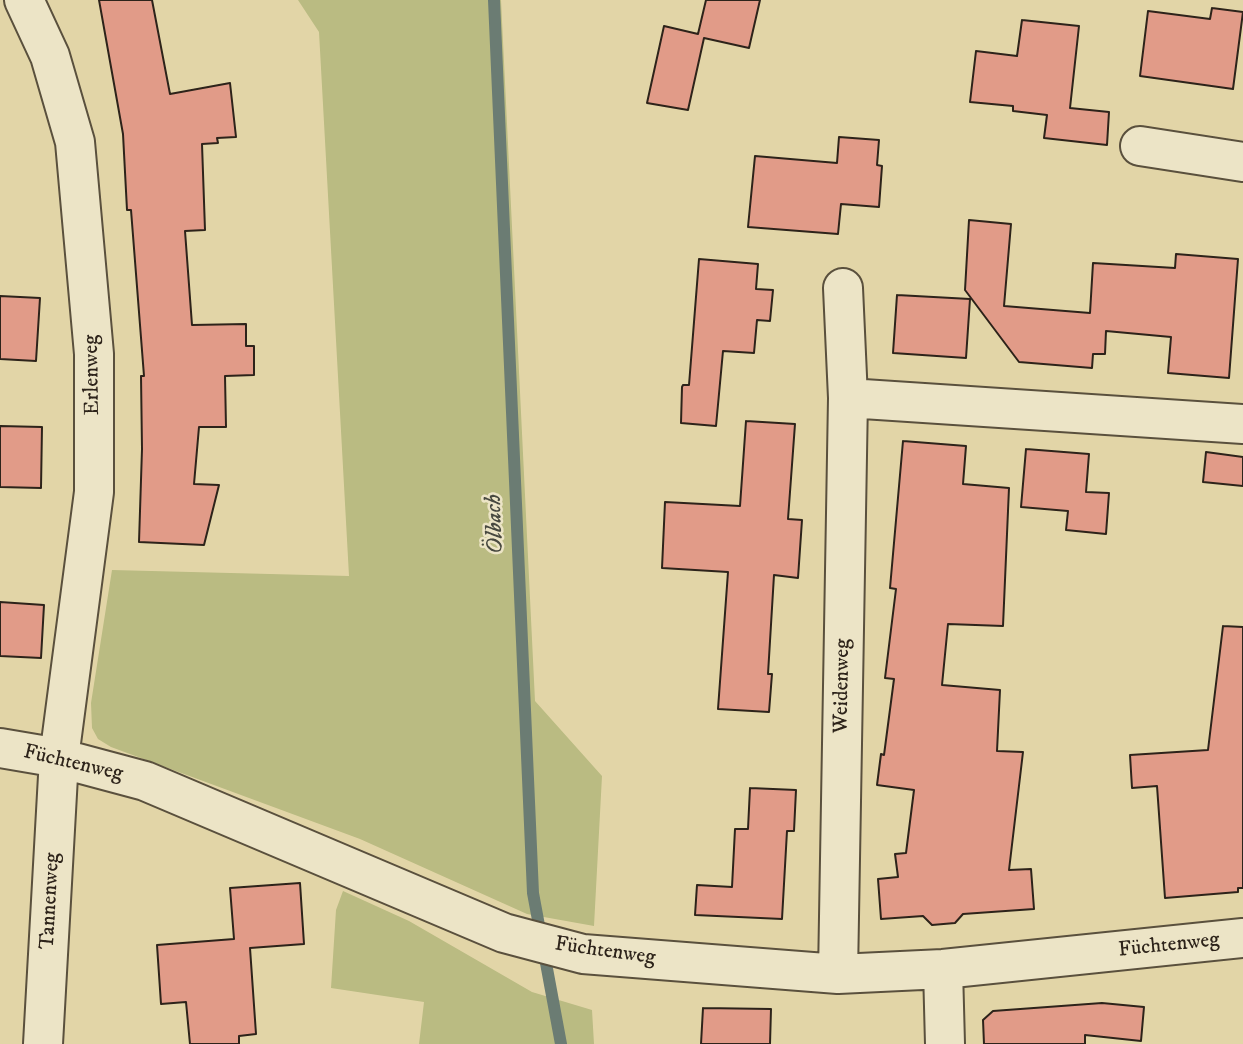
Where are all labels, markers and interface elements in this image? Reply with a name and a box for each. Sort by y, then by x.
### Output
street label: Erlenweg [80,334,106,416]
water label: Ölbach [481,494,511,554]
street label: Weidenweg [830,638,856,734]
street label: Füchtenweg [21,740,125,788]
street label: Tannenweg [36,852,66,950]
street label: Füchtenweg [1117,928,1221,964]
street label: Füchtenweg [553,932,657,972]

